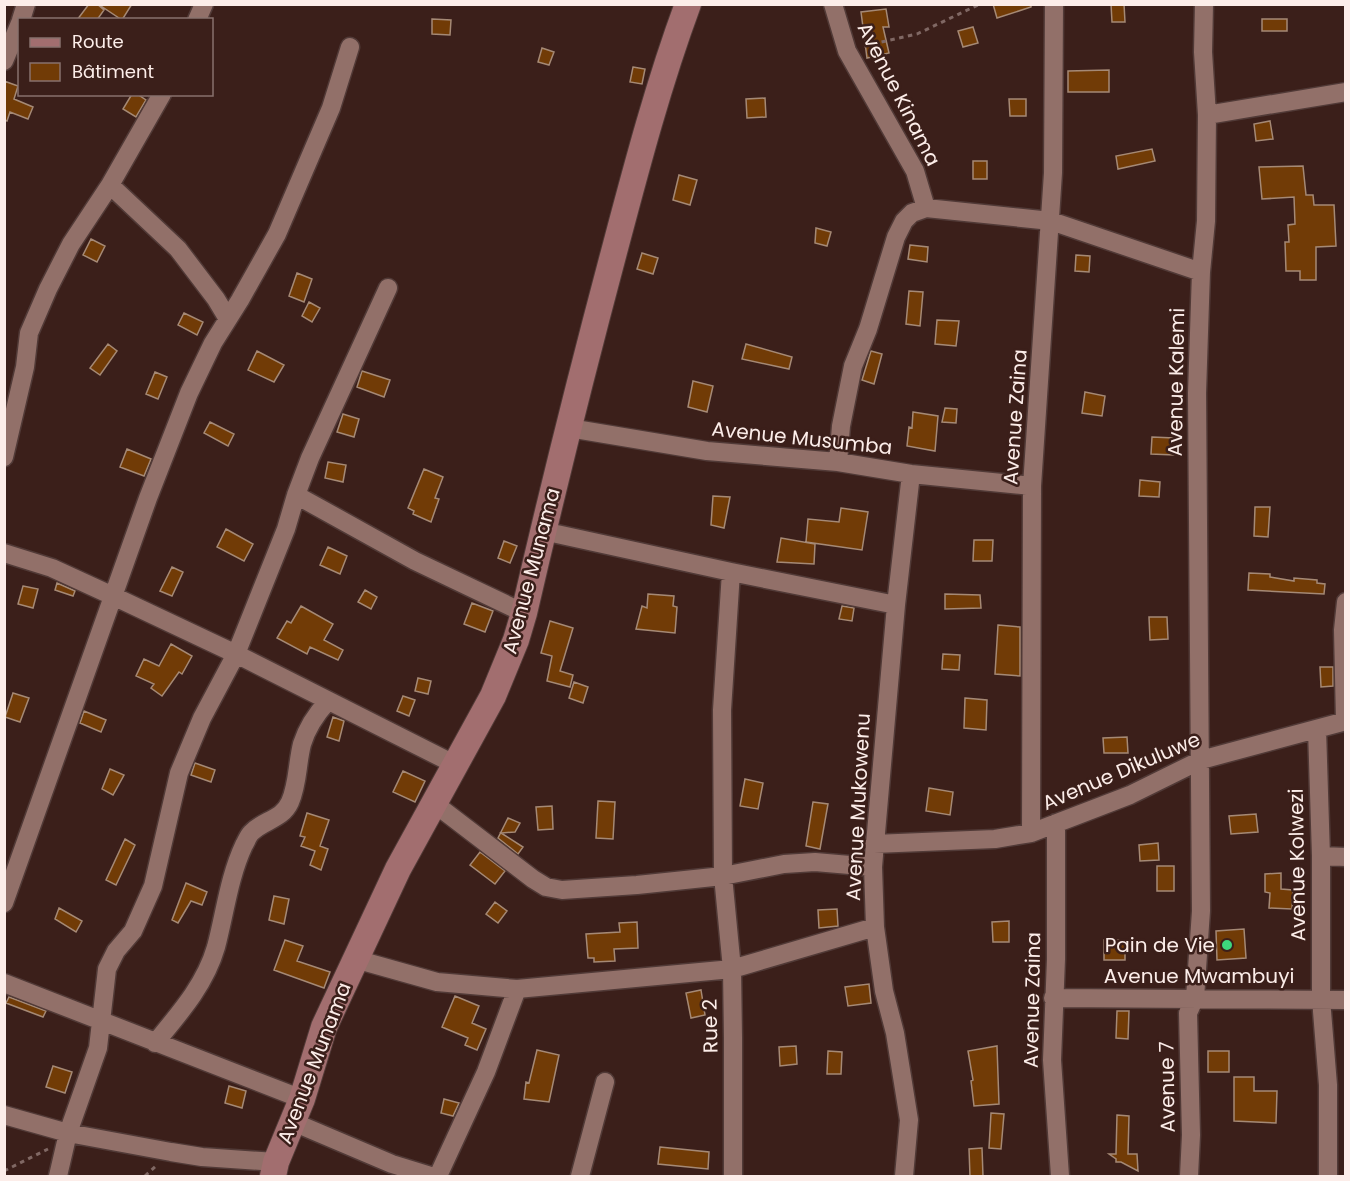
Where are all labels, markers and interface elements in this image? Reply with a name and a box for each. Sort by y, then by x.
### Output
street label: Avenue Kinama [851,17,947,171]
legend [18,18,213,96]
text: Route [72,29,124,54]
text: Bâtiment [72,59,154,84]
street label: Avenue Kalemi [1161,307,1191,457]
street label: Avenue Zaina [996,348,1034,486]
street label: Avenue Musumba [710,415,894,461]
street label: Avenue Munama [495,485,567,657]
street label: Avenue Mukowenu [839,712,877,902]
street label: Avenue Dikuluwe [1038,725,1204,817]
street label: Avenue Kolwezi [1282,788,1312,942]
place label: Pain de Vie [1105,931,1215,959]
street label: Avenue Zaina [1017,932,1047,1068]
marker: Pain de Vie [1220,938,1234,952]
street label: Avenue Mwambuyi [1104,962,1294,990]
street label: Avenue Munama [270,978,358,1148]
street label: Rue 2 [696,999,724,1053]
street label: Avenue 7 [1152,1041,1182,1133]

